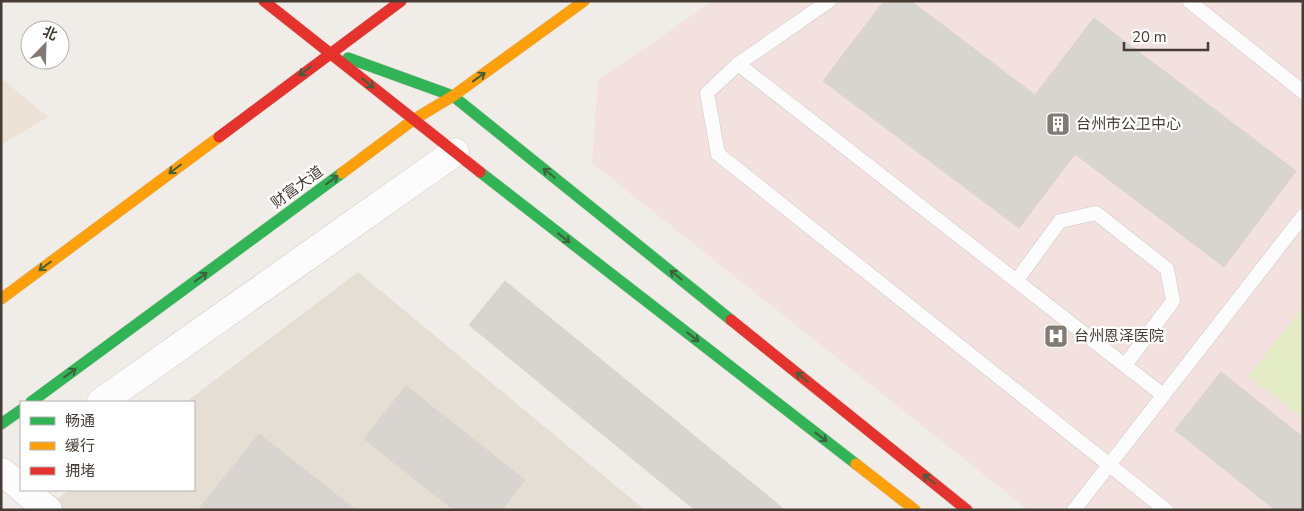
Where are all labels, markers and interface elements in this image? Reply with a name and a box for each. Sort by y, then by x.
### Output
north arrow [20,20,70,70]
scale bar [1124,20,1208,52]
text: 北 [40,22,60,45]
text: 20 m [1132,27,1167,47]
one-way arrow [298,66,312,76]
one-way arrow [472,72,485,83]
one-way arrow [361,77,374,88]
building icon: 台州市公卫中心 [1045,111,1071,137]
place label: 台州市公卫中心 [1076,114,1181,134]
street label: 财富大道 [267,161,327,213]
one-way arrow [169,163,182,174]
one-way arrow [543,168,556,179]
one-way arrow [325,175,339,185]
one-way arrow [558,232,571,243]
one-way arrow [39,261,52,272]
one-way arrow [670,270,683,281]
one-way arrow [194,271,207,282]
hospital icon: 台州恩泽医院 [1043,323,1069,349]
place label: 台州恩泽医院 [1074,326,1164,346]
one-way arrow [686,332,700,342]
one-way arrow [63,368,77,378]
one-way arrow [796,372,809,383]
legend [20,401,195,491]
text: 畅通 [65,411,95,431]
one-way arrow [814,431,827,442]
text: 缓行 [65,436,95,456]
text: 拥堵 [65,461,95,481]
one-way arrow [923,474,936,485]

